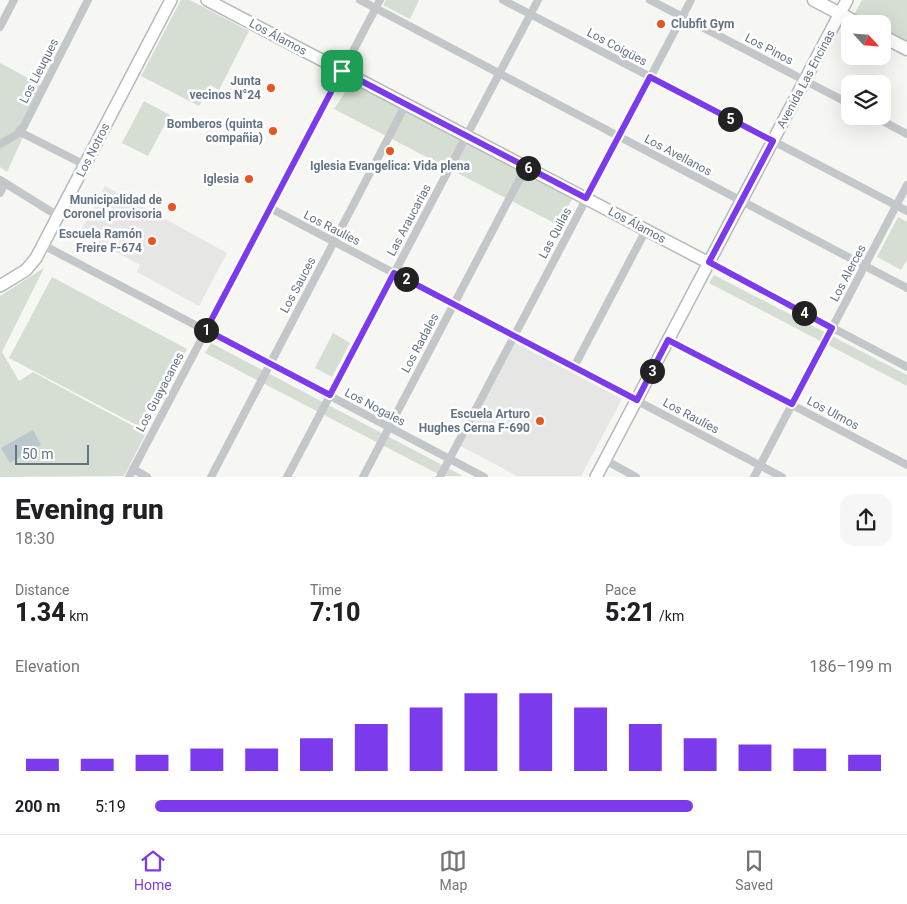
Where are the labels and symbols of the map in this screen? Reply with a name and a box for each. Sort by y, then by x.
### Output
street label: Los Álamos [247,15,310,58]
north arrow [841,15,891,65]
place label: Clubfit Gym [671,17,734,31]
marker: Clubfit Gym [655,18,667,30]
street label: Los Coigües [585,25,649,69]
street label: Avenida Las Encinas [774,27,838,131]
street label: Los Pinos [742,30,796,68]
street label: Los Lleuques [17,36,61,106]
pin [321,50,363,92]
place label: Junta vecinos N°24 [190,74,262,102]
marker: Junta vecinos N°24 [265,82,277,94]
pin: 5 [718,106,742,132]
place label: Bomberos (quinta compañia) [167,117,264,145]
street label: Los Notros [73,121,113,179]
marker: Bomberos (quinta compañia) [267,125,279,137]
street label: Los Avellanos [642,131,714,179]
marker: Iglesia Evangelica: Vida plena [384,145,396,157]
pin: 6 [516,156,540,180]
place label: Iglesia Evangelica: Vida plena [310,159,471,173]
place label: Iglesia [203,172,240,186]
marker: Iglesia [243,173,255,185]
street label: Las Araucarias [384,182,434,258]
place label: Municipalidad de Coronel provisoria [63,193,163,221]
marker: Municipalidad de Coronel provisoria [166,201,178,213]
street label: Los Álamos [606,203,669,246]
street label: Las Quilas [536,205,574,261]
street label: Los Raulíes [301,208,363,248]
place label: Escuela Ramón Freire F-674 [59,227,142,255]
marker: Escuela Ramón Freire F-674 [146,235,158,247]
street label: Los Alerces [827,242,869,304]
street label: Los Sauces [277,255,319,315]
pin: 2 [394,266,418,292]
pin: 4 [792,300,816,326]
street label: Los Radales [399,311,441,375]
pin: 1 [194,318,218,342]
street label: Los Guayacanes [133,350,187,434]
pin: 3 [640,358,664,384]
street label: Los Nogales [342,385,408,429]
street label: Los Ulmos [805,393,861,433]
street label: Los Raulíes [661,395,721,437]
place label: Escuela Arturo Hughes Cerna F-690 [419,407,530,435]
marker: Escuela Arturo Hughes Cerna F-690 [534,415,546,427]
scale bar [15,442,89,465]

